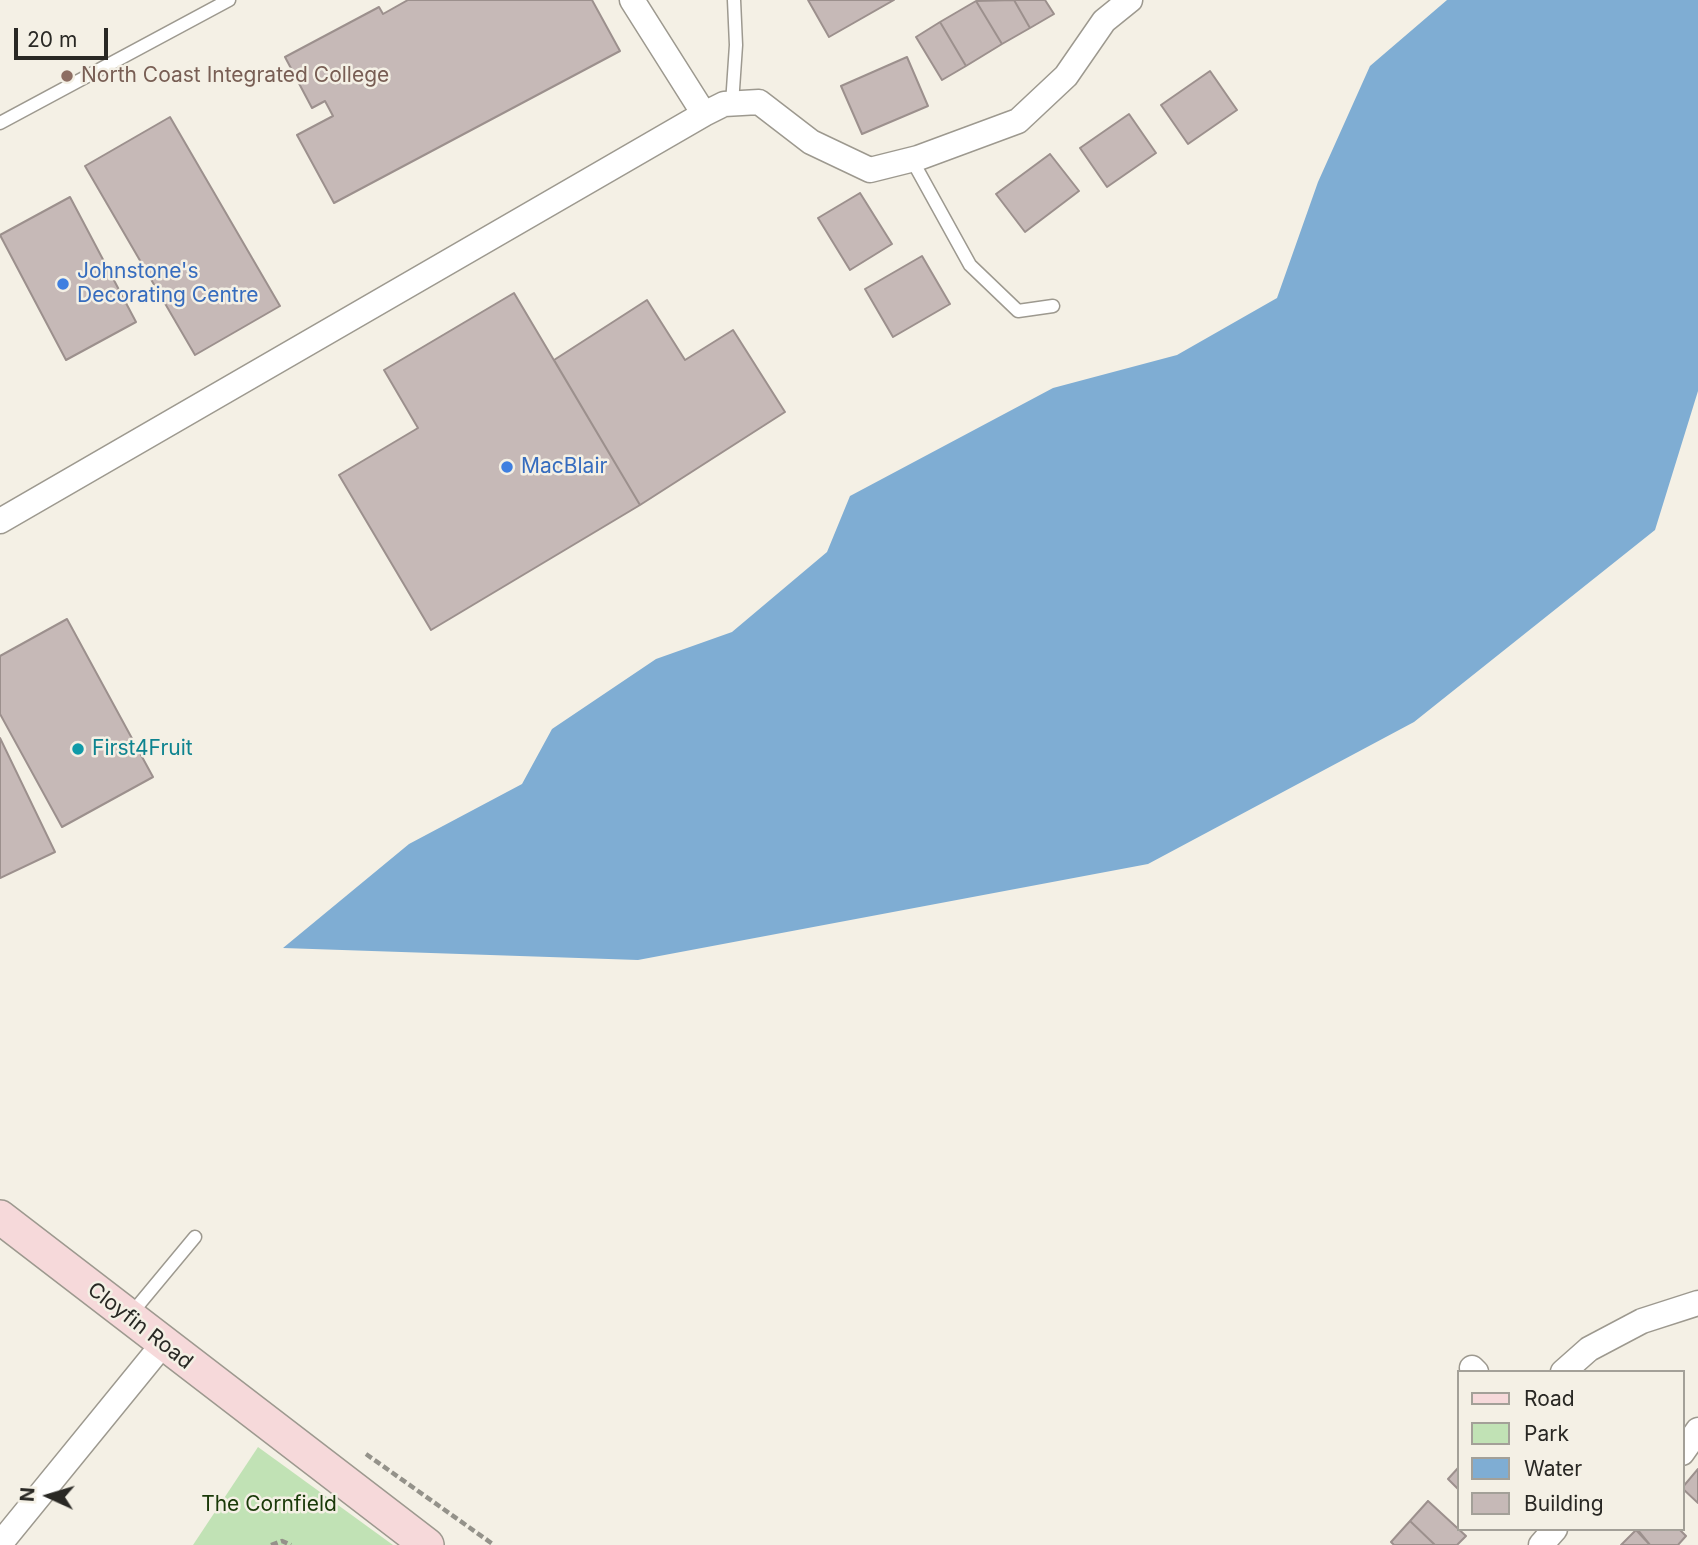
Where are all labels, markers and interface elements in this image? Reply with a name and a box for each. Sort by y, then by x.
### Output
scale bar [18,14,112,58]
text: 20 m [27,27,77,52]
place label: North Coast Integrated College [81,63,389,89]
marker: North Coast Integrated College [59,68,75,84]
place label: Johnstone's Decorating Centre [77,259,258,309]
marker: Johnstone's Decorating Centre [55,276,71,292]
place label: MacBlair [521,454,607,480]
marker: MacBlair [499,459,515,475]
place label: First4Fruit [92,736,193,762]
marker: First4Fruit [70,741,86,757]
street label: Cloyfin Road [82,1277,198,1375]
legend [1456,1370,1684,1531]
text: Road [1524,1386,1575,1411]
text: Park [1524,1421,1569,1446]
text: Water [1524,1456,1582,1481]
north arrow [14,1461,84,1531]
text: N [16,1486,40,1503]
text: Building [1524,1491,1604,1516]
park label: The Cornfield [201,1492,337,1518]

